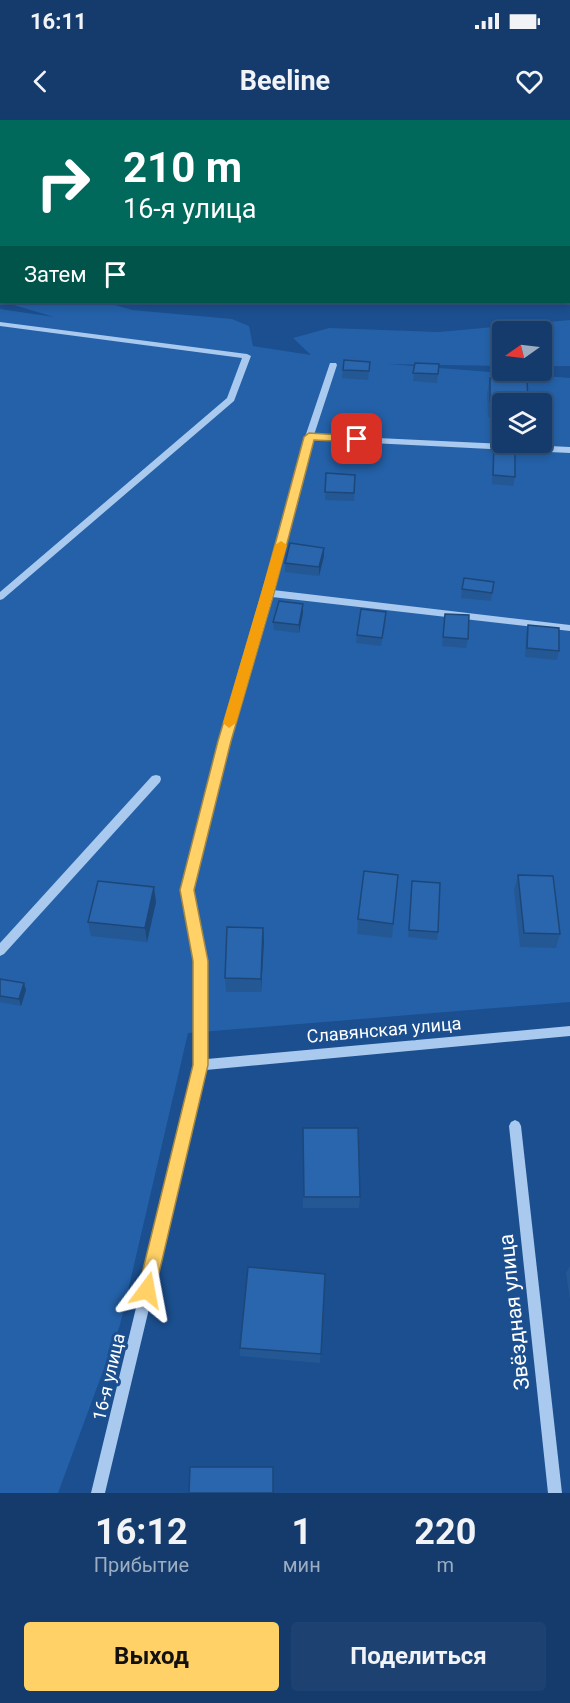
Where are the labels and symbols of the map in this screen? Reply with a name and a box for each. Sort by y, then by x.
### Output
north arrow [492,321,552,381]
pin [331,413,382,464]
street label: Славянская улица [306,1012,462,1047]
street label: Звёздная улица [494,1233,534,1391]
position arrow [115,1258,179,1322]
street label: 16-я улица [88,1331,129,1423]

